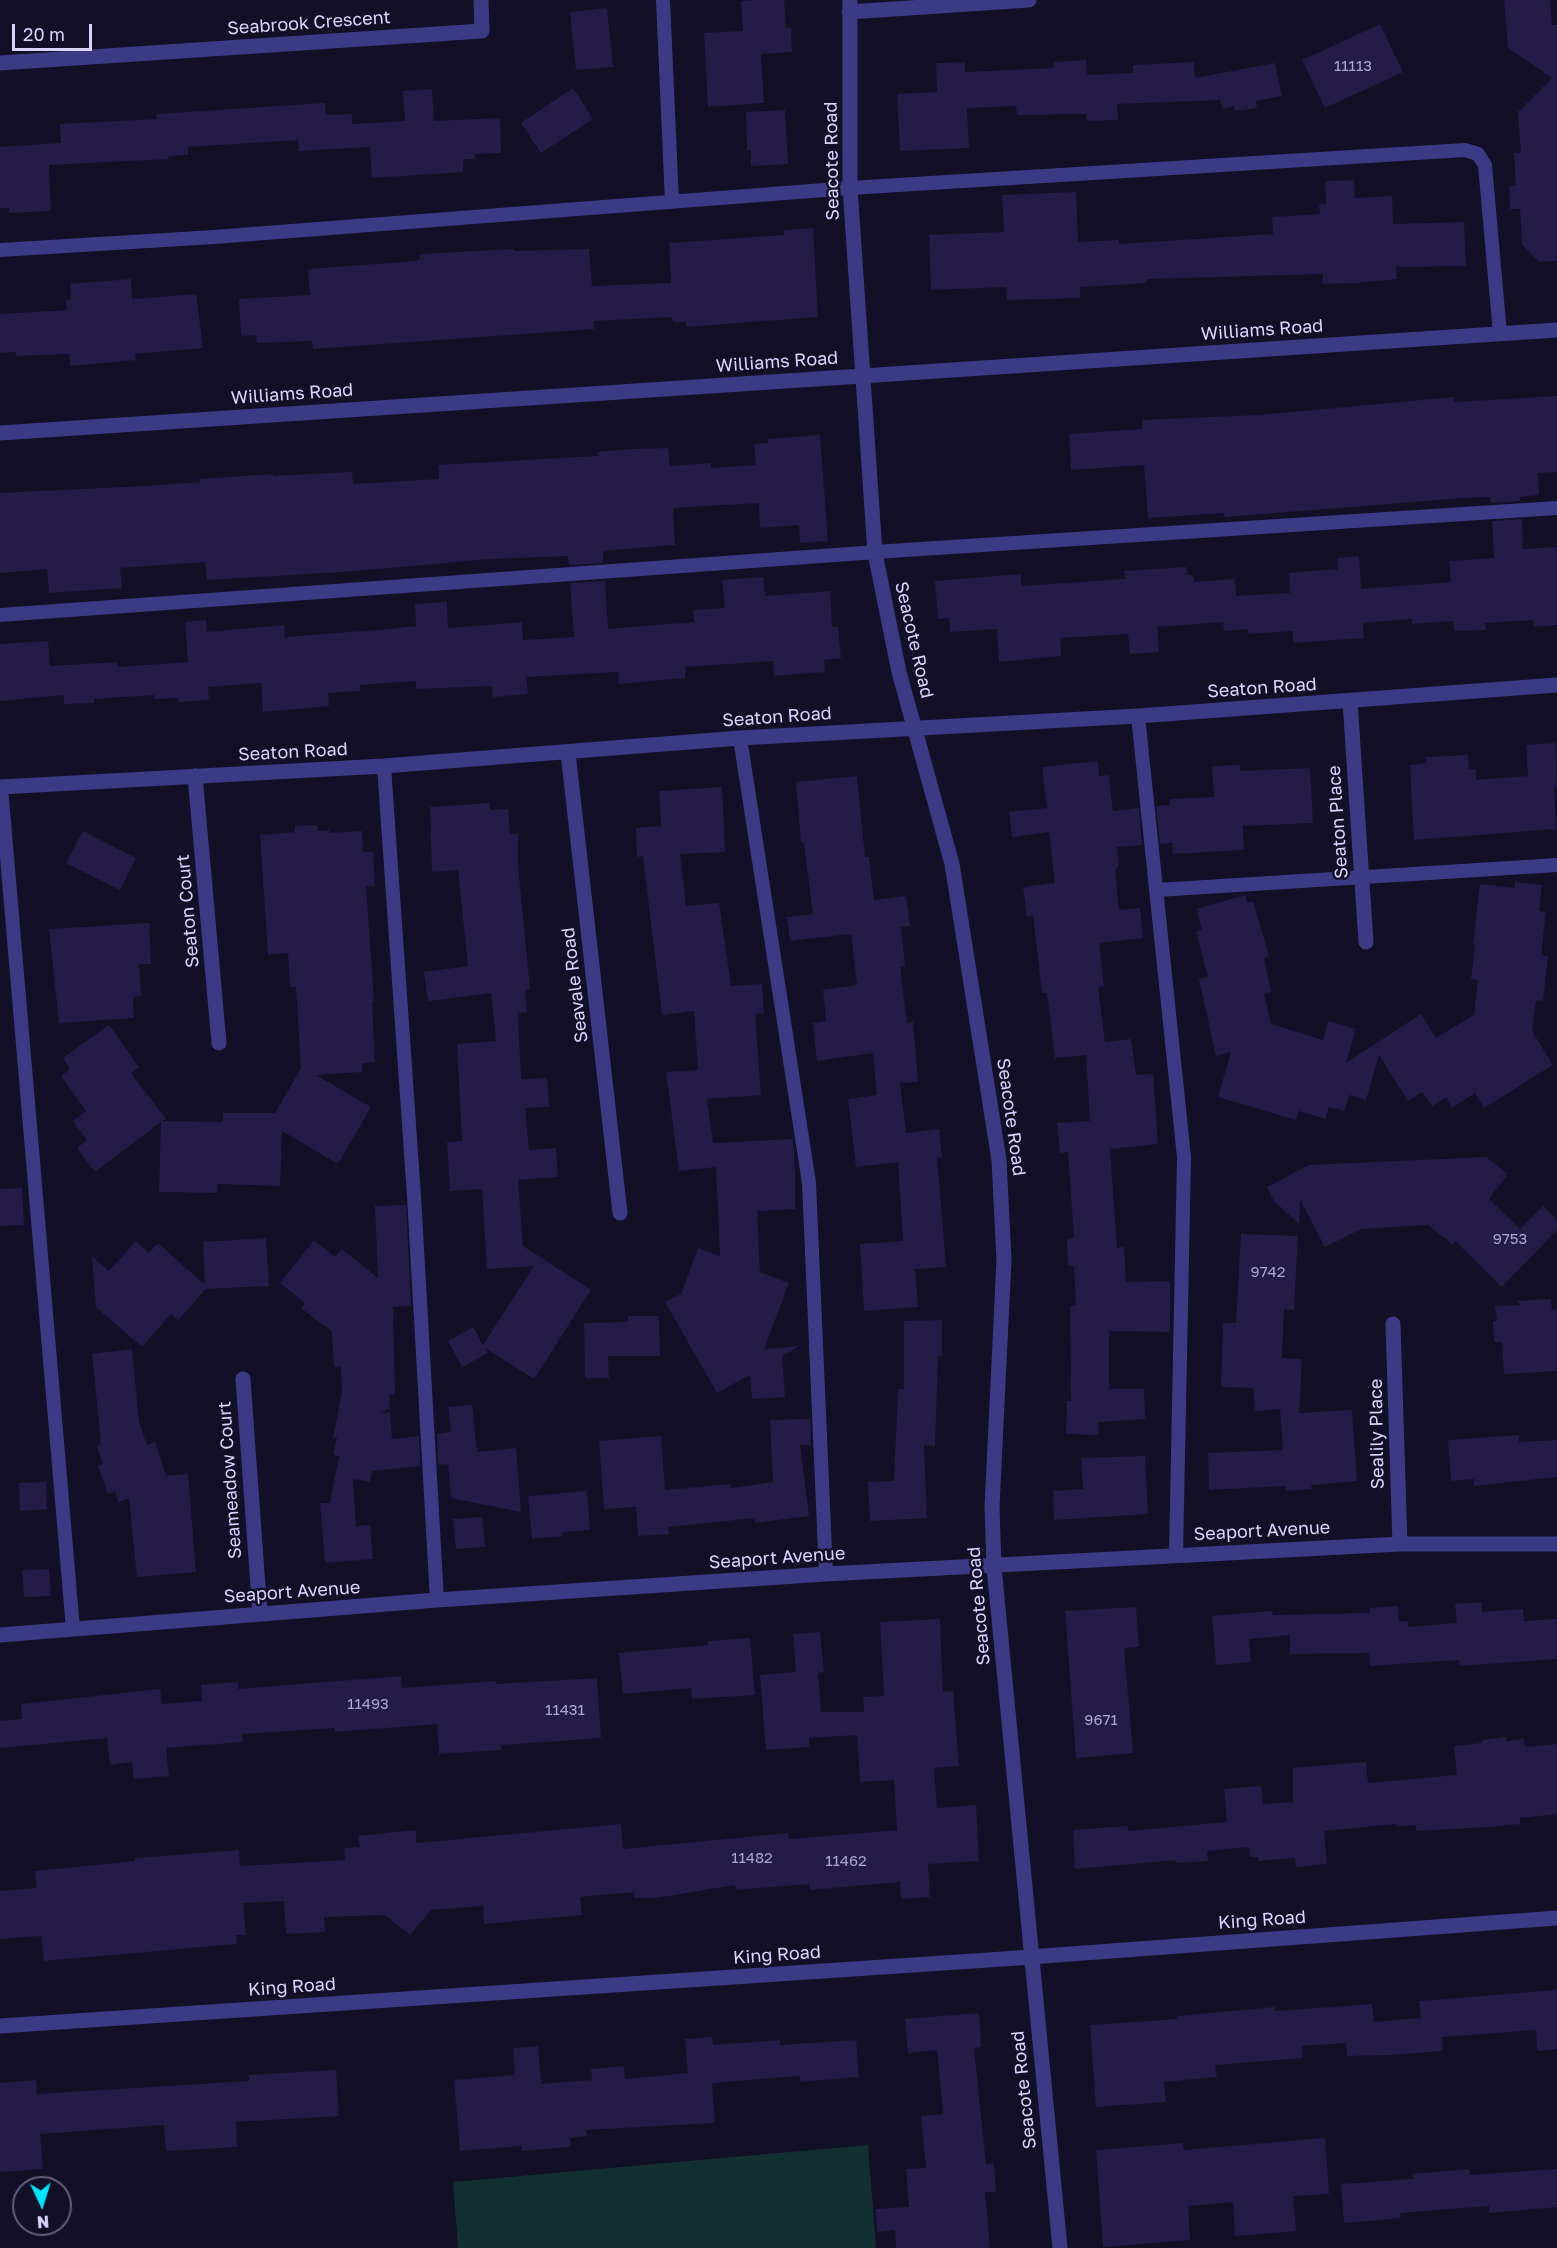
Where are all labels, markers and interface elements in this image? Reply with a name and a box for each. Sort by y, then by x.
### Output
street label: Seabrook Crescent [227,7,391,39]
scale bar [15,12,94,50]
text: 20 m [23,23,65,45]
house number: 11113 [1334,57,1372,75]
street label: Seacote Road [820,101,844,221]
street label: Williams Road [1200,315,1324,345]
street label: Williams Road [715,347,839,377]
street label: Williams Road [230,379,354,409]
street label: Seacote Road [890,580,938,700]
street label: Seaton Road [1207,673,1317,703]
street label: Seaton Road [722,702,832,732]
street label: Seaton Road [238,738,348,766]
street label: Seaton Place [1323,765,1353,879]
street label: Seaton Court [172,853,204,969]
street label: Seavale Road [557,926,593,1044]
street label: Seacote Road [992,1057,1030,1177]
house number: 9753 [1493,1230,1527,1248]
house number: 9742 [1251,1263,1285,1281]
street label: Sealily Place [1365,1378,1389,1490]
street label: Seameadow Court [214,1400,246,1560]
street label: Seaport Avenue [1193,1517,1331,1545]
street label: Seaport Avenue [708,1542,846,1574]
street label: Seacote Road [963,1546,995,1666]
street label: Seaport Avenue [223,1576,361,1608]
house number: 11493 [347,1695,389,1713]
house number: 11431 [545,1701,585,1719]
house number: 9671 [1084,1711,1118,1729]
house number: 11482 [731,1849,773,1867]
house number: 11462 [825,1852,867,1870]
street label: King Road [1217,1906,1307,1934]
street label: King Road [732,1941,822,1969]
street label: King Road [247,1973,337,2001]
street label: Seacote Road [1007,2030,1041,2150]
north arrow [12,2176,72,2236]
text: N [36,2212,50,2232]

